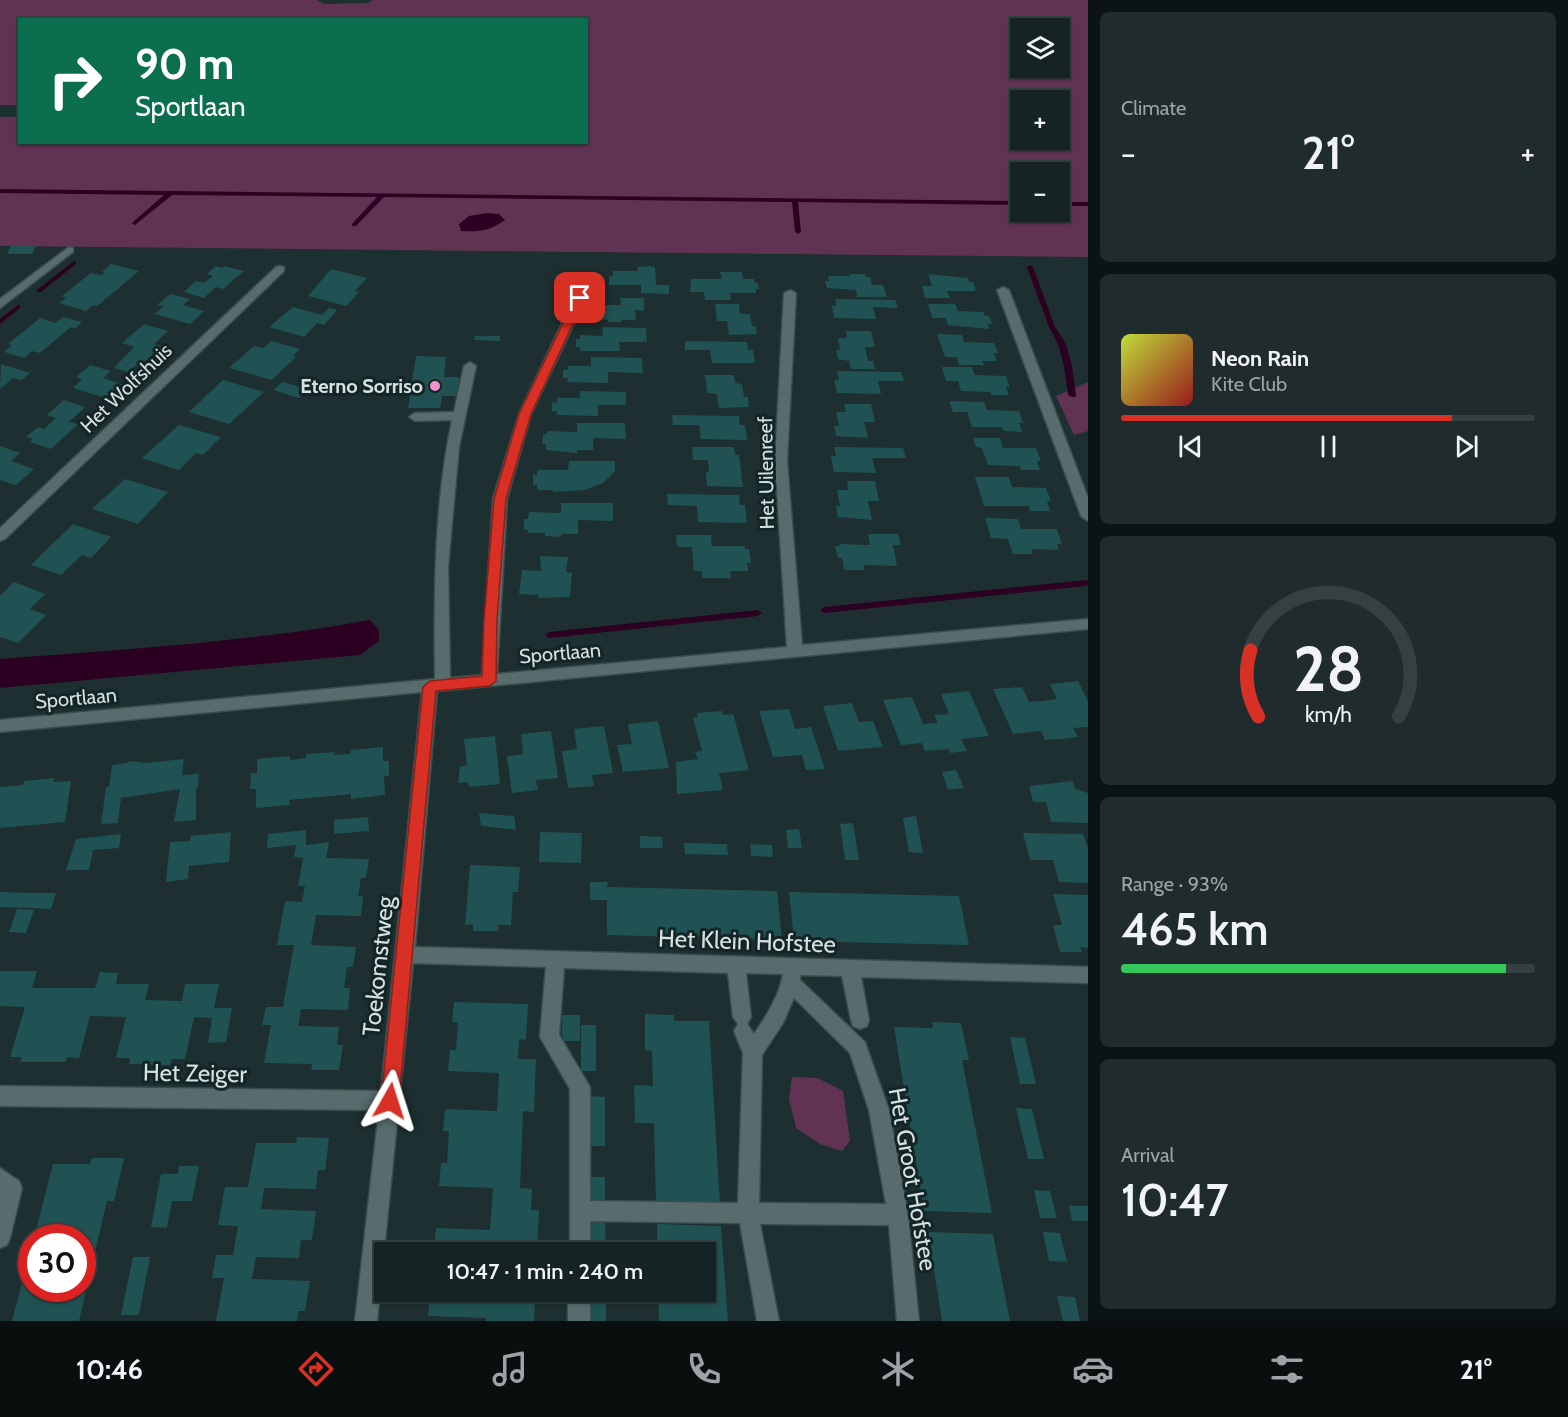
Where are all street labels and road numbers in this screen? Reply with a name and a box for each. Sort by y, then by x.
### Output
street label: Het Wolfshuis [75,338,177,438]
street label: Het Uilenreef [753,416,779,530]
street label: Sportlaan [518,637,602,669]
street label: Sportlaan [34,682,118,714]
street label: Toekomstweg [356,894,400,1037]
street label: Het Klein Hofstee [658,923,836,959]
street label: Het Zeiger [143,1058,248,1088]
street label: Het Groot Hofstee [883,1085,943,1273]

